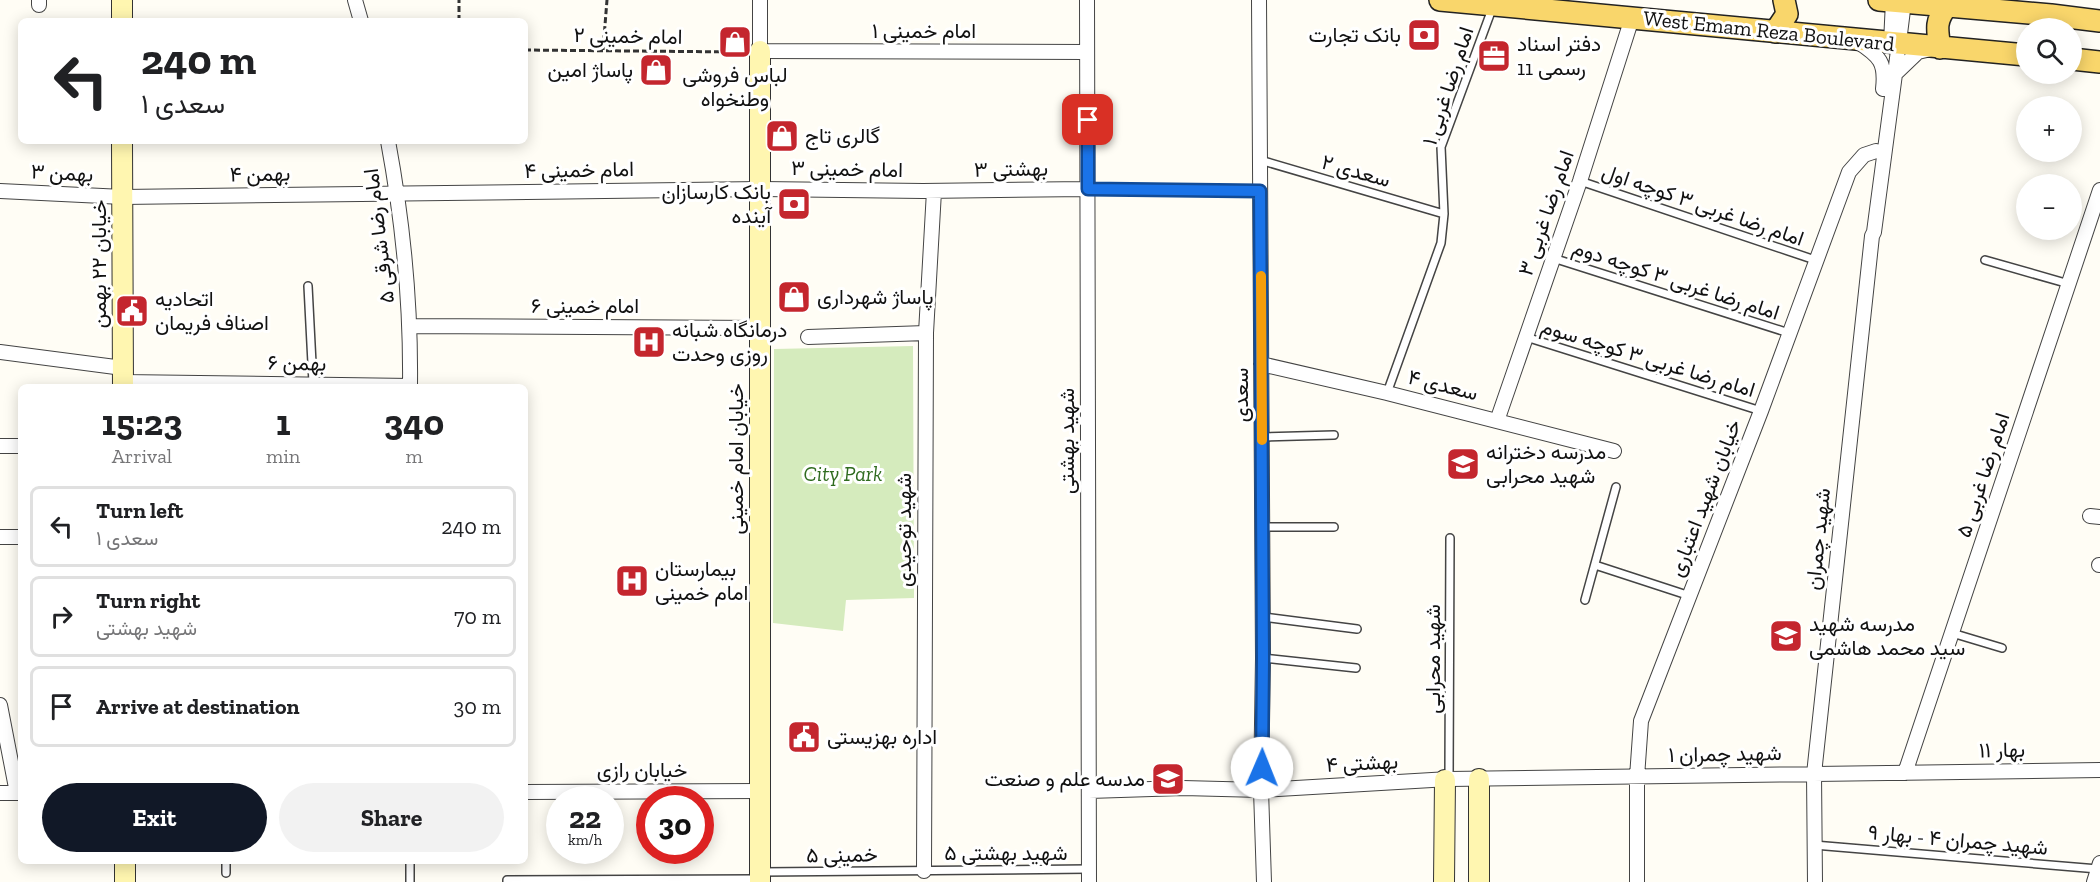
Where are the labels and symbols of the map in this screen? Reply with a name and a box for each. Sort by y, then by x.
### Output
street label: West Emam Reza Boulevard [1642,5,1896,56]
bank icon: بانک تجارت [1406,17,1442,53]
street label: امام خمینی ۱ [872,18,976,45]
street label: امام خمینی ۲ [573,22,683,51]
place label: بانک تجارت [1309,22,1401,48]
street label: امام رضا غربی ۱ [1417,23,1480,149]
shop icon: لباس فروشی وطنخواه [717,24,753,60]
place label: دفتر اسناد رسمی 11 [1517,31,1601,81]
office icon: دفتر اسناد رسمی 11 [1476,38,1512,74]
shop icon: پاساژ امین [638,52,674,88]
place label: پاساژ امین [547,57,633,84]
place label: لباس فروشی وطنخواه [682,62,788,112]
pin [1062,94,1113,145]
shop icon: گالری تاج [764,118,800,154]
place label: گالری تاج [805,123,880,150]
street label: امام رضا غربی ۳ [1512,147,1581,280]
street label: سعدی ۲ [1319,149,1393,192]
street label: امام خمینی ۳ [791,155,903,184]
street label: بهشتی ۳ [974,155,1048,183]
street label: امام خمینی ۴ [524,156,634,185]
street label: بهمن ۳ [30,158,94,188]
street label: امام رضا غربی ۳ کوچه اول [1598,158,1807,253]
street label: بهمن ۴ [229,160,291,188]
street label: امام رضا شرقی ۵ [358,167,401,305]
place label: بانک کارسازان آینده [662,179,773,228]
bank icon: بانک کارسازان آینده [776,186,812,222]
street label: خیابان ۲۲ بهمن [86,200,112,328]
street label: امام رضا غربی ۳ کوچه دوم [1569,234,1783,327]
shop icon: پاساژ شهرداری [776,279,812,315]
place label: پاساژ شهرداری [817,284,933,311]
place label: اتحادیه اصناف فریمان [155,286,269,336]
public building icon: اتحادیه اصناف فریمان [114,293,150,329]
street label: امام خمینی ۶ [531,293,639,320]
street label: امام رضا غربی ۳ کوچه سوم [1537,313,1758,404]
place label: درمانگاه شبانه روزی وحدت [672,317,787,367]
hospital icon: درمانگاه شبانه روزی وحدت [631,324,667,360]
street label: بهمن ۶ [267,349,327,377]
street label: سعدی ۴ [1405,364,1481,405]
street label: سعدی [1228,368,1253,422]
street label: خیابان امام خمینی [723,383,750,535]
street label: شهید بهشتی [1054,388,1080,494]
street label: امام رضا غربی ۵ [1951,409,2016,541]
street label: خیابان شهید اعتباری [1663,416,1747,580]
place label: مدرسه دخترانه شهید محرابی [1486,439,1606,489]
school or university icon: مدرسه دخترانه شهید محرابی [1445,446,1481,482]
park label: City Park [804,461,882,486]
street label: شهید توحیدی [891,473,917,587]
street label: شهید چمران [1800,487,1837,591]
place label: بیمارستان امام خمینی [655,556,748,607]
hospital icon: بیمارستان امام خمینی [614,563,650,599]
street label: شهید محرابی [1420,604,1446,714]
place label: مدرسه شهید سید محمد هاشمی [1809,611,1965,660]
school or university icon: مدرسه شهید سید محمد هاشمی [1768,618,1804,654]
public building icon: اداره بهزیستی [786,719,822,755]
place label: اداره بهزیستی [827,724,937,750]
position arrow [1230,736,1294,800]
street label: بهار ۱۱ [1979,737,2025,763]
street label: شهید چمران ۱ [1668,740,1782,769]
street label: بهشتی ۴ [1325,748,1399,778]
street label: خیابان رازی [597,757,687,783]
school or university icon: مدسه علم و صنعت [1150,761,1186,797]
place label: مدسه علم و صنعت [984,766,1145,793]
speed limit sign: 30 [636,786,714,864]
street label: شهید چمران ۴ - بهار ۹ [1867,819,2049,862]
street label: شهید بهشتی ۵ [944,840,1068,866]
street label: خمینی ۵ [806,841,878,868]

